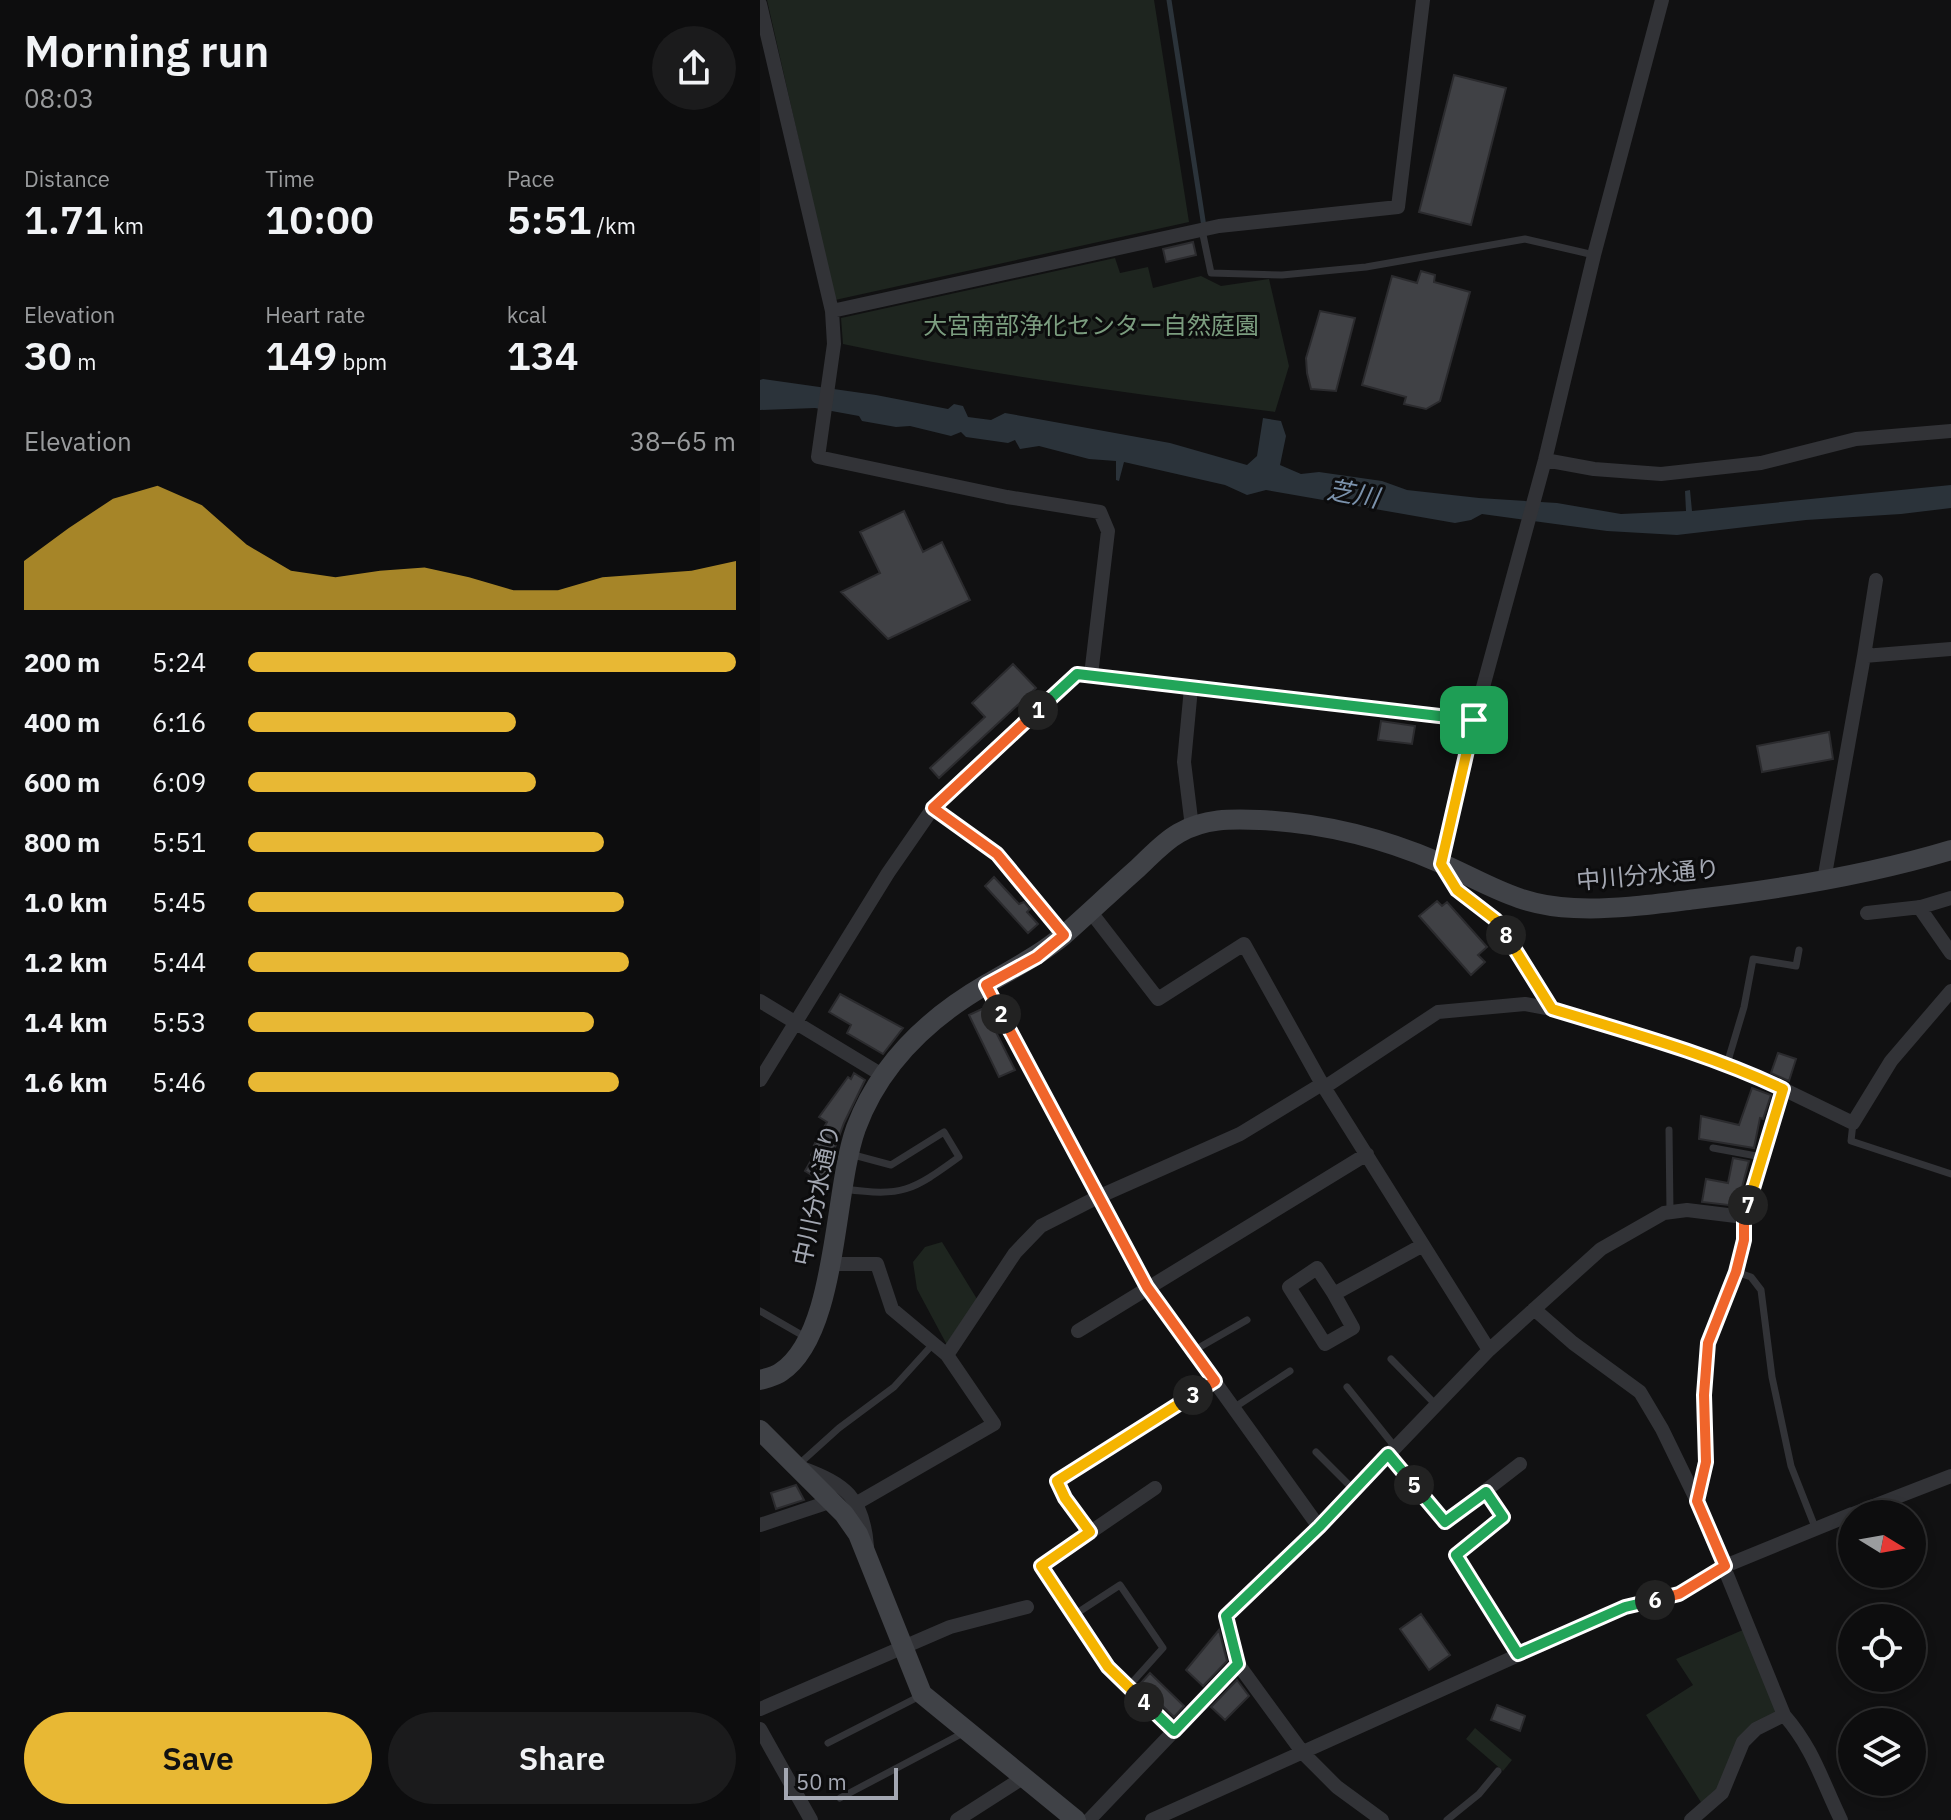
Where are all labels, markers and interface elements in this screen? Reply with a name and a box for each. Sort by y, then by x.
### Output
text: Morning run [24,22,269,79]
button: share [652,26,736,110]
text: 08:03 [24,81,94,115]
text: Distance [24,164,110,193]
text: Time [265,164,315,193]
text: Pace [507,164,555,193]
text: 1.71 [24,193,108,245]
text: 10:00 [265,193,374,245]
text: 5:51 [507,193,591,245]
text: km [108,211,144,240]
text: /km [591,211,636,240]
text: Elevation [24,300,115,329]
text: Heart rate [265,300,365,329]
text: kcal [507,300,547,329]
park label: 大宮南部浄化センター自然庭園 [923,309,1259,341]
text: 30 [24,329,72,381]
text: 149 [265,329,337,381]
text: 134 [507,329,579,381]
text: m [72,347,96,376]
text: bpm [337,347,387,376]
text: Elevation [24,424,132,458]
text: 38–65 m [629,424,736,458]
water label: 芝川 [1325,472,1385,515]
text: 200 m [24,645,100,679]
text: 5:24 [152,645,206,679]
pin [1440,686,1508,754]
pin: 1 [1018,690,1058,730]
text: 1 [1031,695,1045,724]
icon: arrive [1452,698,1496,742]
text: 400 m [24,705,100,739]
text: 6:16 [152,705,206,739]
text: 600 m [24,765,100,799]
text: 6:09 [152,765,206,799]
text: 800 m [24,825,100,859]
text: 5:51 [152,825,206,859]
street label: 中川分水通り [1575,852,1721,896]
text: 1.0 km [24,885,108,919]
text: 5:45 [152,885,206,919]
pin: 8 [1486,915,1526,955]
text: 8 [1499,920,1513,949]
text: 1.2 km [24,945,108,979]
text: 5:44 [152,945,206,979]
pin: 2 [981,994,1021,1034]
text: 2 [994,999,1008,1028]
text: 1.4 km [24,1005,108,1039]
text: 5:53 [152,1005,206,1039]
text: 1.6 km [24,1065,108,1099]
text: 5:46 [152,1065,206,1099]
street label: 中川分水通り [785,1121,847,1269]
pin: 7 [1728,1185,1768,1225]
text: 7 [1741,1190,1755,1219]
pin: 3 [1173,1375,1213,1415]
text: 3 [1186,1380,1200,1409]
pin: 5 [1394,1465,1434,1505]
text: 5 [1407,1470,1421,1499]
north arrow [1838,1500,1926,1588]
map controls [1838,1500,1926,1796]
pin: 6 [1635,1580,1675,1620]
text: 6 [1648,1585,1662,1614]
button: locate [1838,1604,1926,1692]
pin: 4 [1124,1682,1164,1722]
text: 4 [1137,1687,1151,1716]
button: layers [1838,1708,1926,1796]
button: Save [24,1712,372,1804]
button: Share [388,1712,736,1804]
scale bar [784,1764,898,1800]
text: 50 m [796,1767,847,1796]

